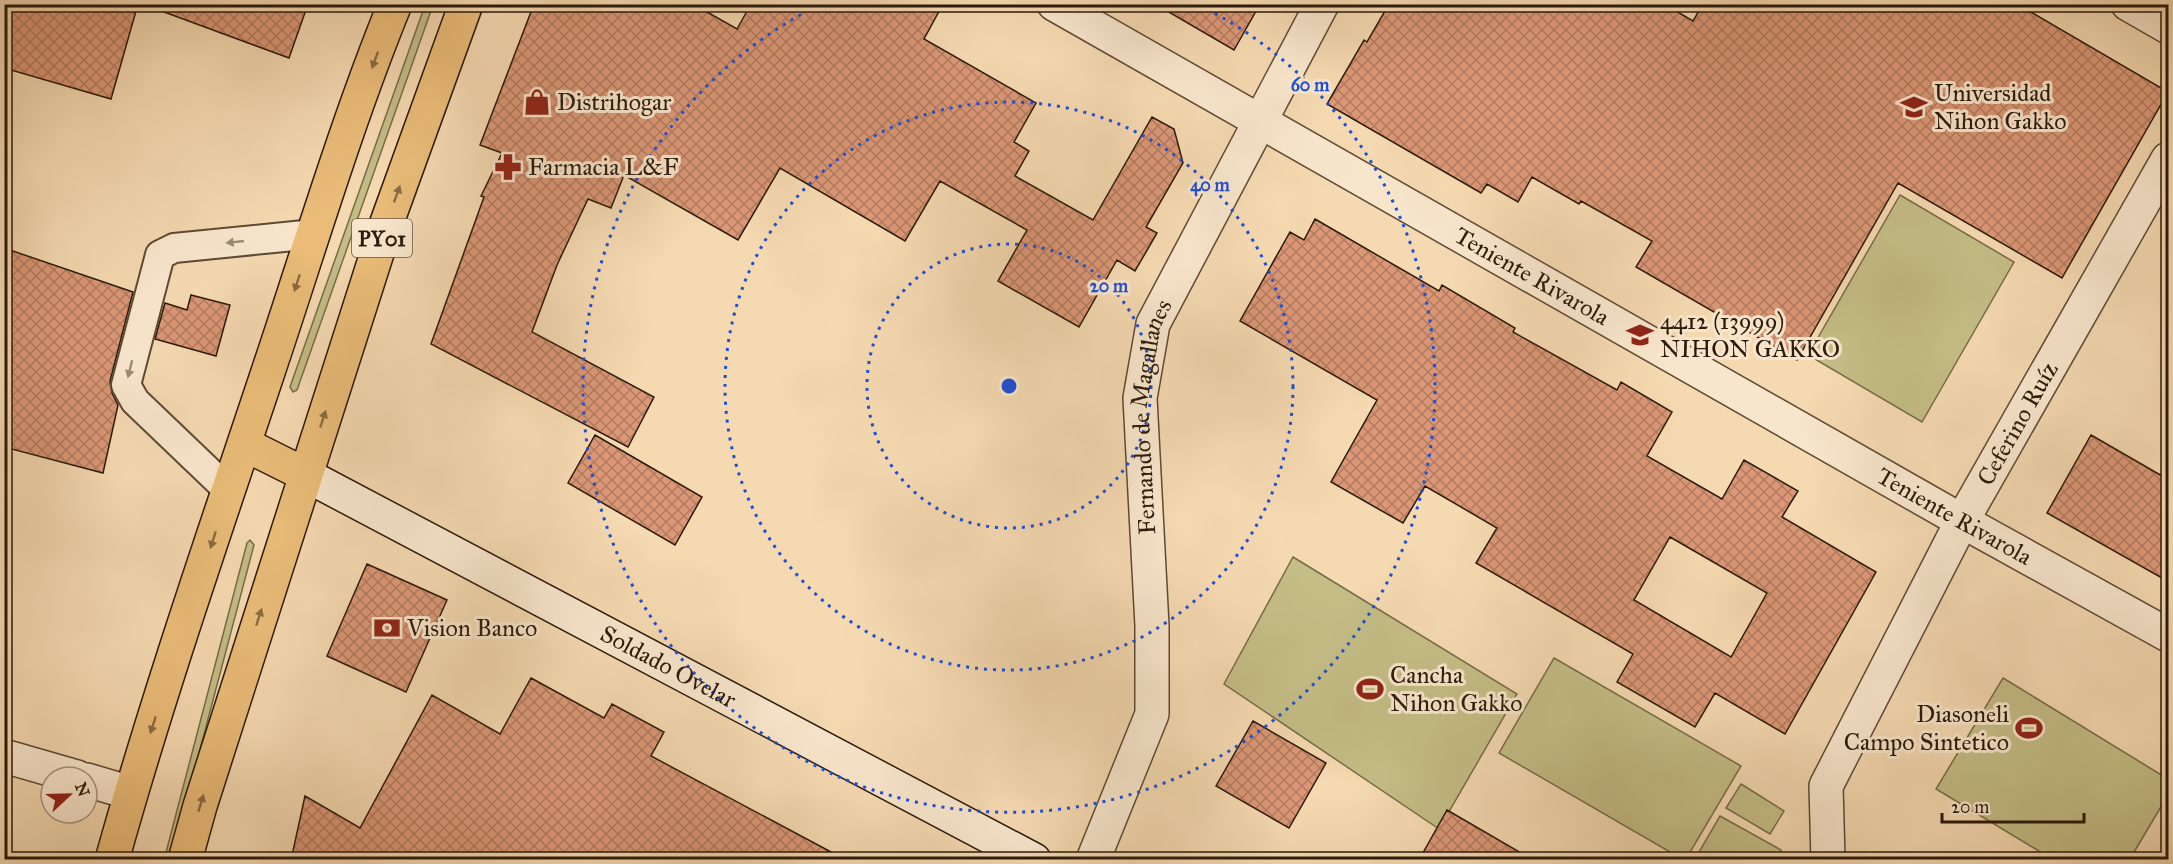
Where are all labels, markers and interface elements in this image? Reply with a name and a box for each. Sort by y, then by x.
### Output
one-way arrow [370,51,380,69]
text: 60 m [1291,74,1330,96]
place label: Universidad Nihon Gakko [1934,78,2067,136]
shop icon: Distrihogar [522,87,552,117]
place label: Distrihogar [557,87,671,117]
school or university icon: Universidad Nihon Gakko [1899,92,1929,122]
pharmacy icon: Farmacia L&F [493,152,523,182]
place label: Farmacia L&F [528,152,679,182]
text: 40 m [1190,174,1231,197]
one-way arrow [393,185,403,203]
road number: PY01 [352,219,412,257]
street label: Teniente Rivarola [1449,220,1615,332]
one-way arrow [225,237,244,247]
one-way arrow [292,274,302,292]
text: 20 m [1090,275,1129,297]
street label: Fernando de Magallanes [1124,294,1178,535]
place label: 4412 (13999) NIHON GAKKO [1660,306,1840,364]
school or university icon: 4412 (13999) NIHON GAKKO [1625,320,1655,350]
street label: Ceferino Ruíz [1970,356,2064,491]
one-way arrow [125,360,135,378]
centre of rings [999,376,1019,396]
one-way arrow [318,410,328,428]
street label: Teniente Rivarola [1872,461,2038,572]
one-way arrow [207,531,217,549]
one-way arrow [255,608,264,626]
bank icon: Vision Banco [372,613,402,643]
place label: Vision Banco [406,613,537,643]
street label: Soldado Ovelar [595,618,741,715]
place label: Cancha Nihon Gakko [1390,660,1523,718]
sports icon: Cancha Nihon Gakko [1355,674,1385,704]
place label: Diasoneli Campo Sintetico [1844,699,2009,757]
sports icon: Diasoneli Campo Sintetico [2014,713,2044,743]
one-way arrow [147,716,157,734]
north arrow [39,765,99,825]
text: N [71,780,94,800]
scale bar [1942,786,2084,824]
one-way arrow [197,794,206,812]
text: 20 m [1951,796,1989,818]

